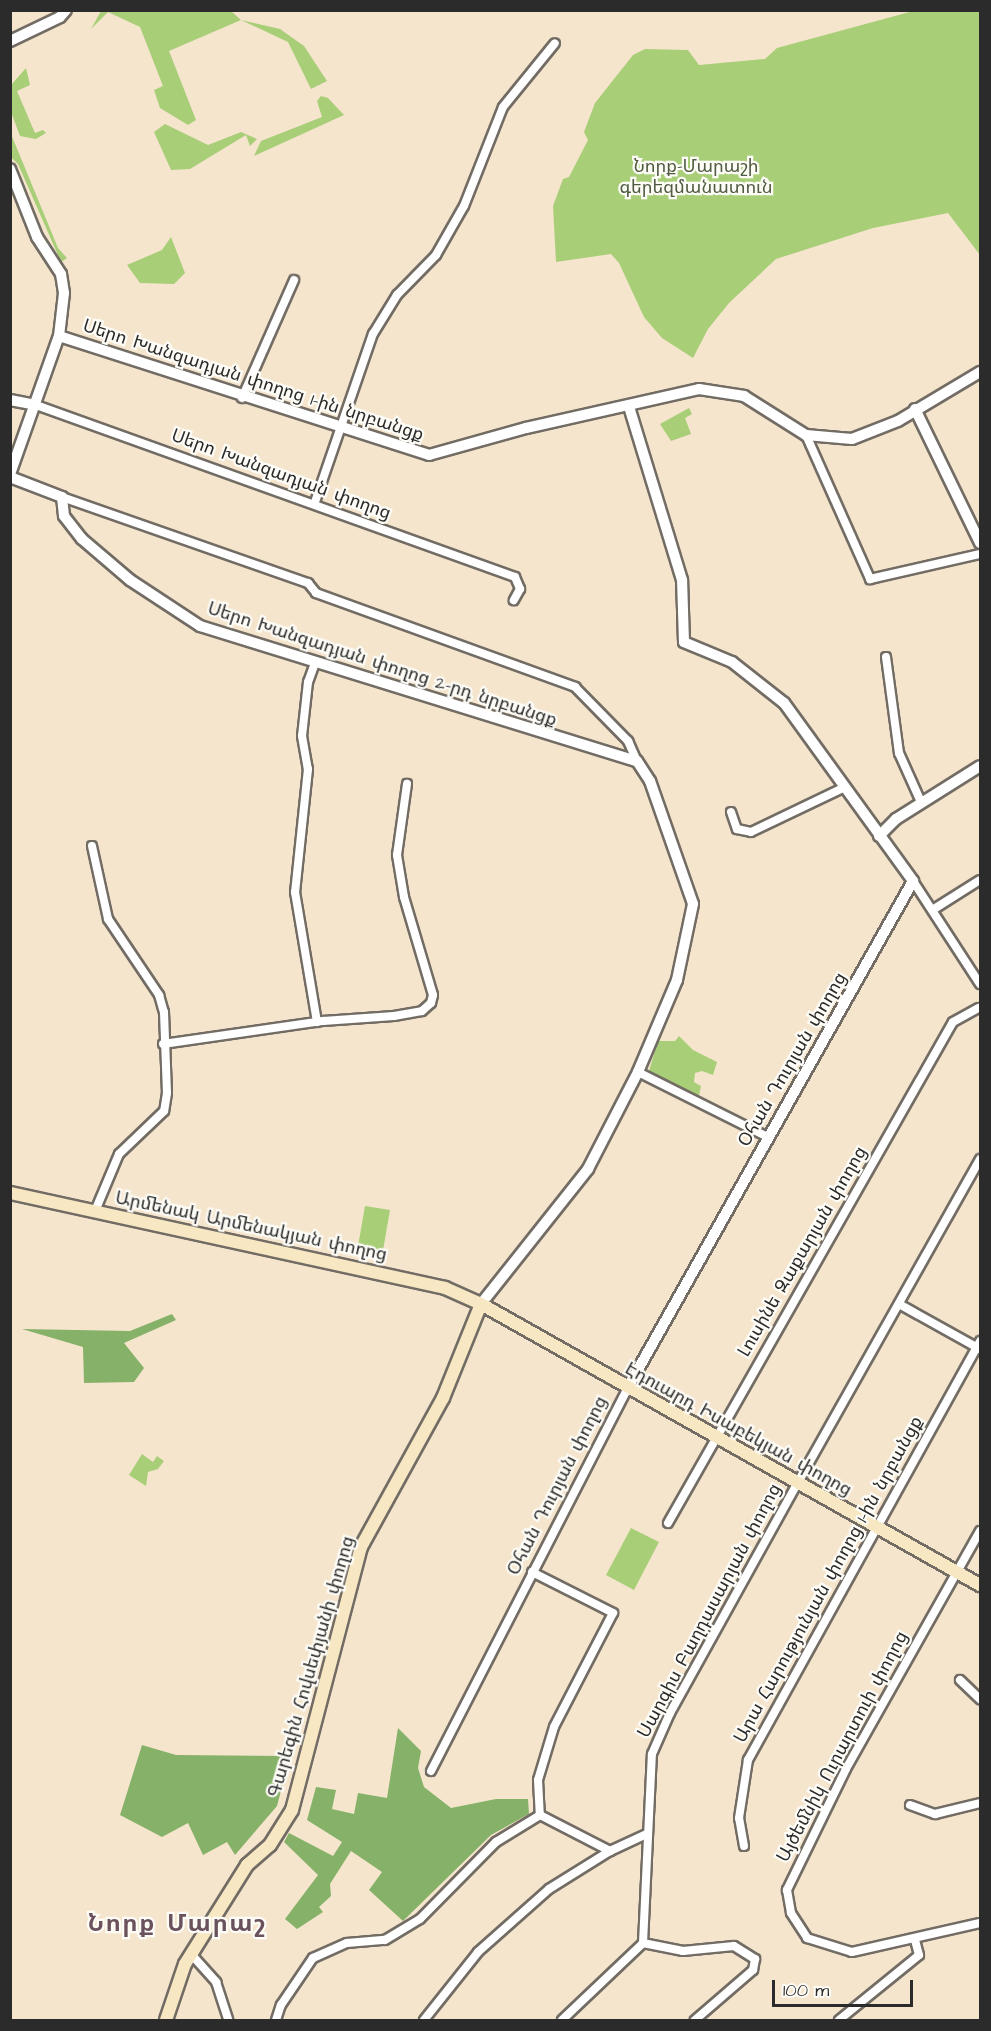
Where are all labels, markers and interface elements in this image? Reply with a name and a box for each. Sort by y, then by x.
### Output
park label: Նորք-Մարաշի գերեզմանատուն [619,157,773,200]
street label: Սերո Խանզադյան փողոց 1-ին նրբանցք [80,316,426,446]
street label: Սերո Խանզադյան փողոց [168,425,394,525]
street label: Սերո Խանզադյան փողոց 2-րդ նրբանցք [205,598,559,732]
street label: Օհան Դուրյան փողոց [734,969,852,1151]
street label: Լուսինե Զաքարյան փողոց [734,1143,872,1361]
street label: Արմենակ Արմենակյան փողոց [113,1188,389,1266]
street label: Էդուարդ Իսաբեկյան փողոց [621,1358,855,1502]
street label: Օհան Դուրյան փողոց [503,1393,613,1579]
street label: Արա Հարությունյան փողոց 1-ին նրբանցք [730,1413,928,1747]
street label: Սարգիս Բաղդասարյան փողոց [634,1480,786,1742]
street label: Գարեգին Հովսեփյանի փողոց [264,1534,360,1800]
street label: Այծեմնիկ Ուրարտուի փողոց [773,1628,913,1866]
district label: Նորք Մարաշ [88,1911,266,1939]
scale bar [775,1968,916,2006]
text: 100 m [783,1978,829,2003]

